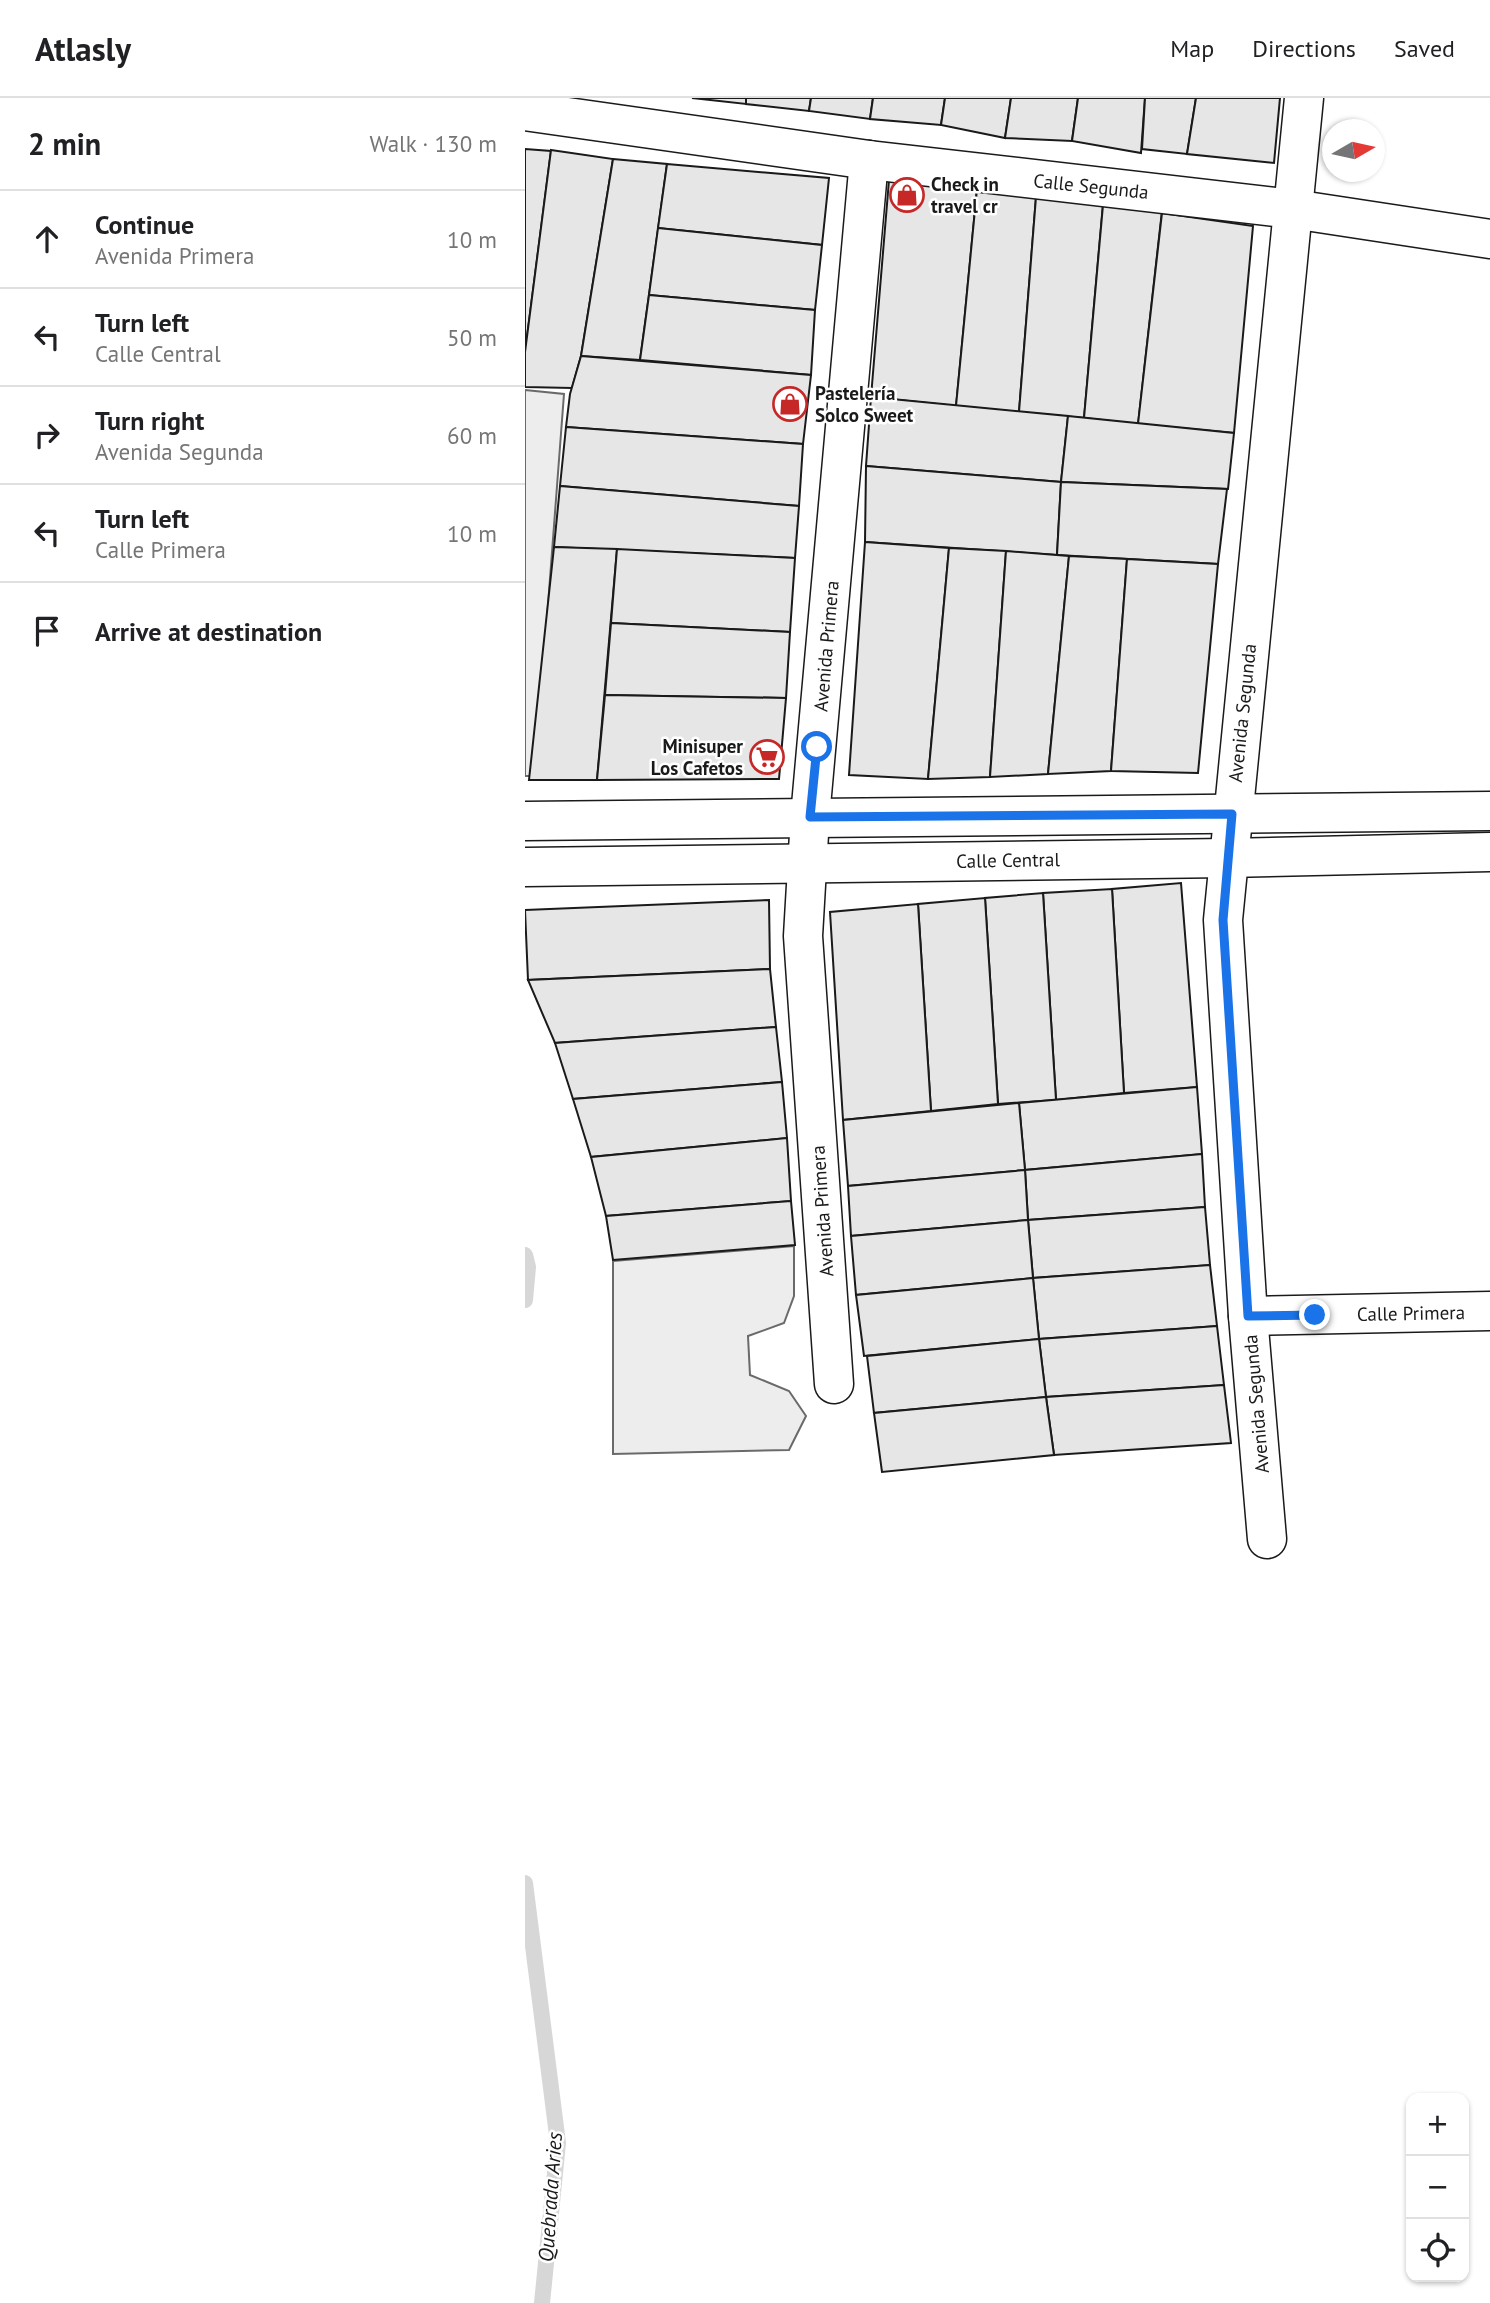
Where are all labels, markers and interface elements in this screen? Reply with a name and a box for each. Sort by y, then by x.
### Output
text: Atlasly [35,27,131,70]
text: Map [1170,33,1214,64]
text: Directions [1252,33,1356,64]
text: Saved [1394,33,1455,64]
north arrow [1322,119,1385,182]
text: 2 min [28,124,101,163]
text: Walk · 130 m [370,129,497,158]
street label: Calle Segunda [1032,168,1150,204]
place label: Check in travel cr [931,172,999,218]
shop icon: Check in travel cr [888,176,926,214]
text: Continue [95,208,194,241]
icon: ahead [28,220,66,258]
text: 10 m [447,225,497,254]
text: Avenida Primera [95,241,254,270]
text: Turn left [95,306,189,339]
icon: left [28,318,66,356]
text: 50 m [447,323,497,352]
text: Calle Central [95,339,221,368]
place label: Pastelería Solco Sweet [815,381,914,427]
shop icon: Pastelería Solco Sweet [771,385,809,423]
text: Turn right [95,404,204,437]
icon: right [28,416,66,454]
text: 60 m [447,421,497,450]
text: Avenida Segunda [95,437,264,466]
text: Turn left [95,502,189,535]
icon: left [28,514,66,552]
text: 10 m [447,519,497,548]
text: Calle Primera [95,535,226,564]
street label: Avenida Primera [808,579,844,713]
icon: arrive [28,612,66,650]
text: Arrive at destination [95,615,322,648]
street label: Avenida Segunda [1223,642,1261,784]
route start [801,731,832,762]
place label: Minisuper Los Cafetos [651,734,743,780]
supermarket icon: Minisuper Los Cafetos [748,738,786,776]
street label: Calle Central [956,847,1061,873]
street label: Avenida Primera [805,1144,839,1278]
route end [1299,1299,1330,1330]
street label: Calle Primera [1357,1300,1465,1326]
street label: Avenida Segunda [1238,1334,1274,1474]
map controls [1406,2093,1469,2282]
button: + [1406,2093,1469,2156]
water label: Quebrada Aries [532,2131,568,2263]
button: − [1406,2156,1469,2219]
button: locate [1406,2219,1469,2282]

